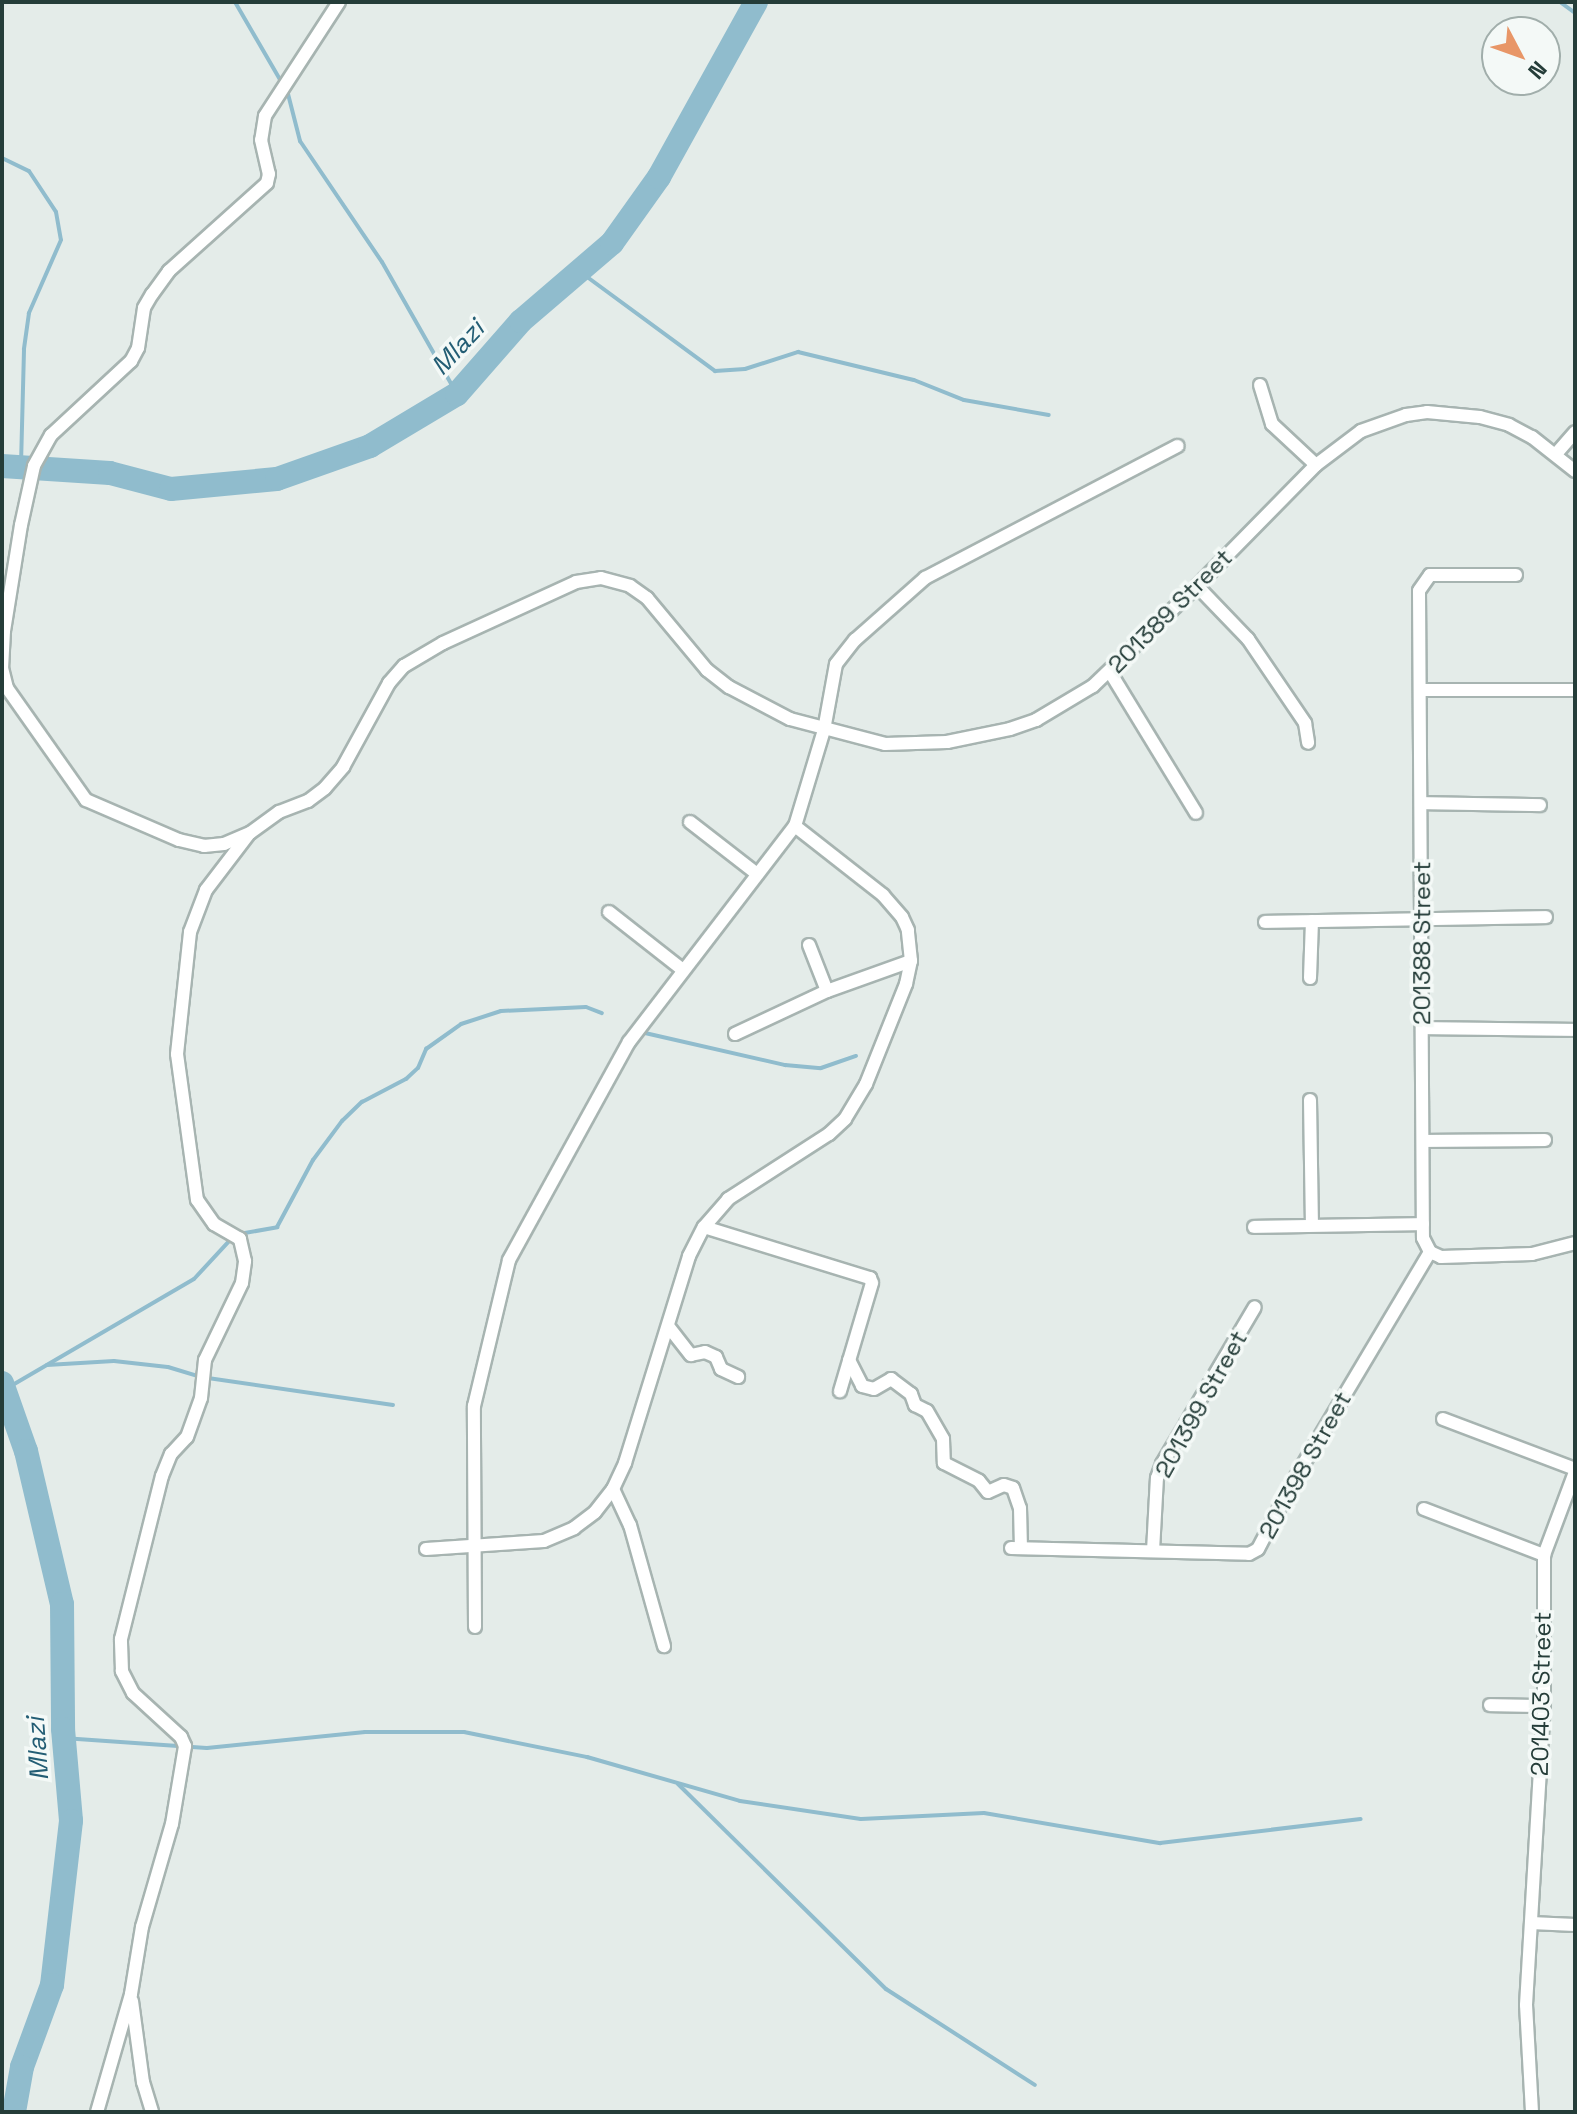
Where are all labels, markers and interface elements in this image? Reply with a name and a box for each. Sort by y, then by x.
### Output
north arrow [1481,16,1561,96]
text: N [1522,56,1553,85]
water label: Mlazi [425,314,491,382]
street label: 201389 Street [1102,543,1238,679]
street label: 201388 Street [1408,861,1436,1025]
street label: 201399 Street [1149,1326,1253,1482]
street label: 201398 Street [1253,1386,1357,1544]
street label: 201403 Street [1525,1612,1557,1776]
water label: Mlazi [20,1716,56,1782]

